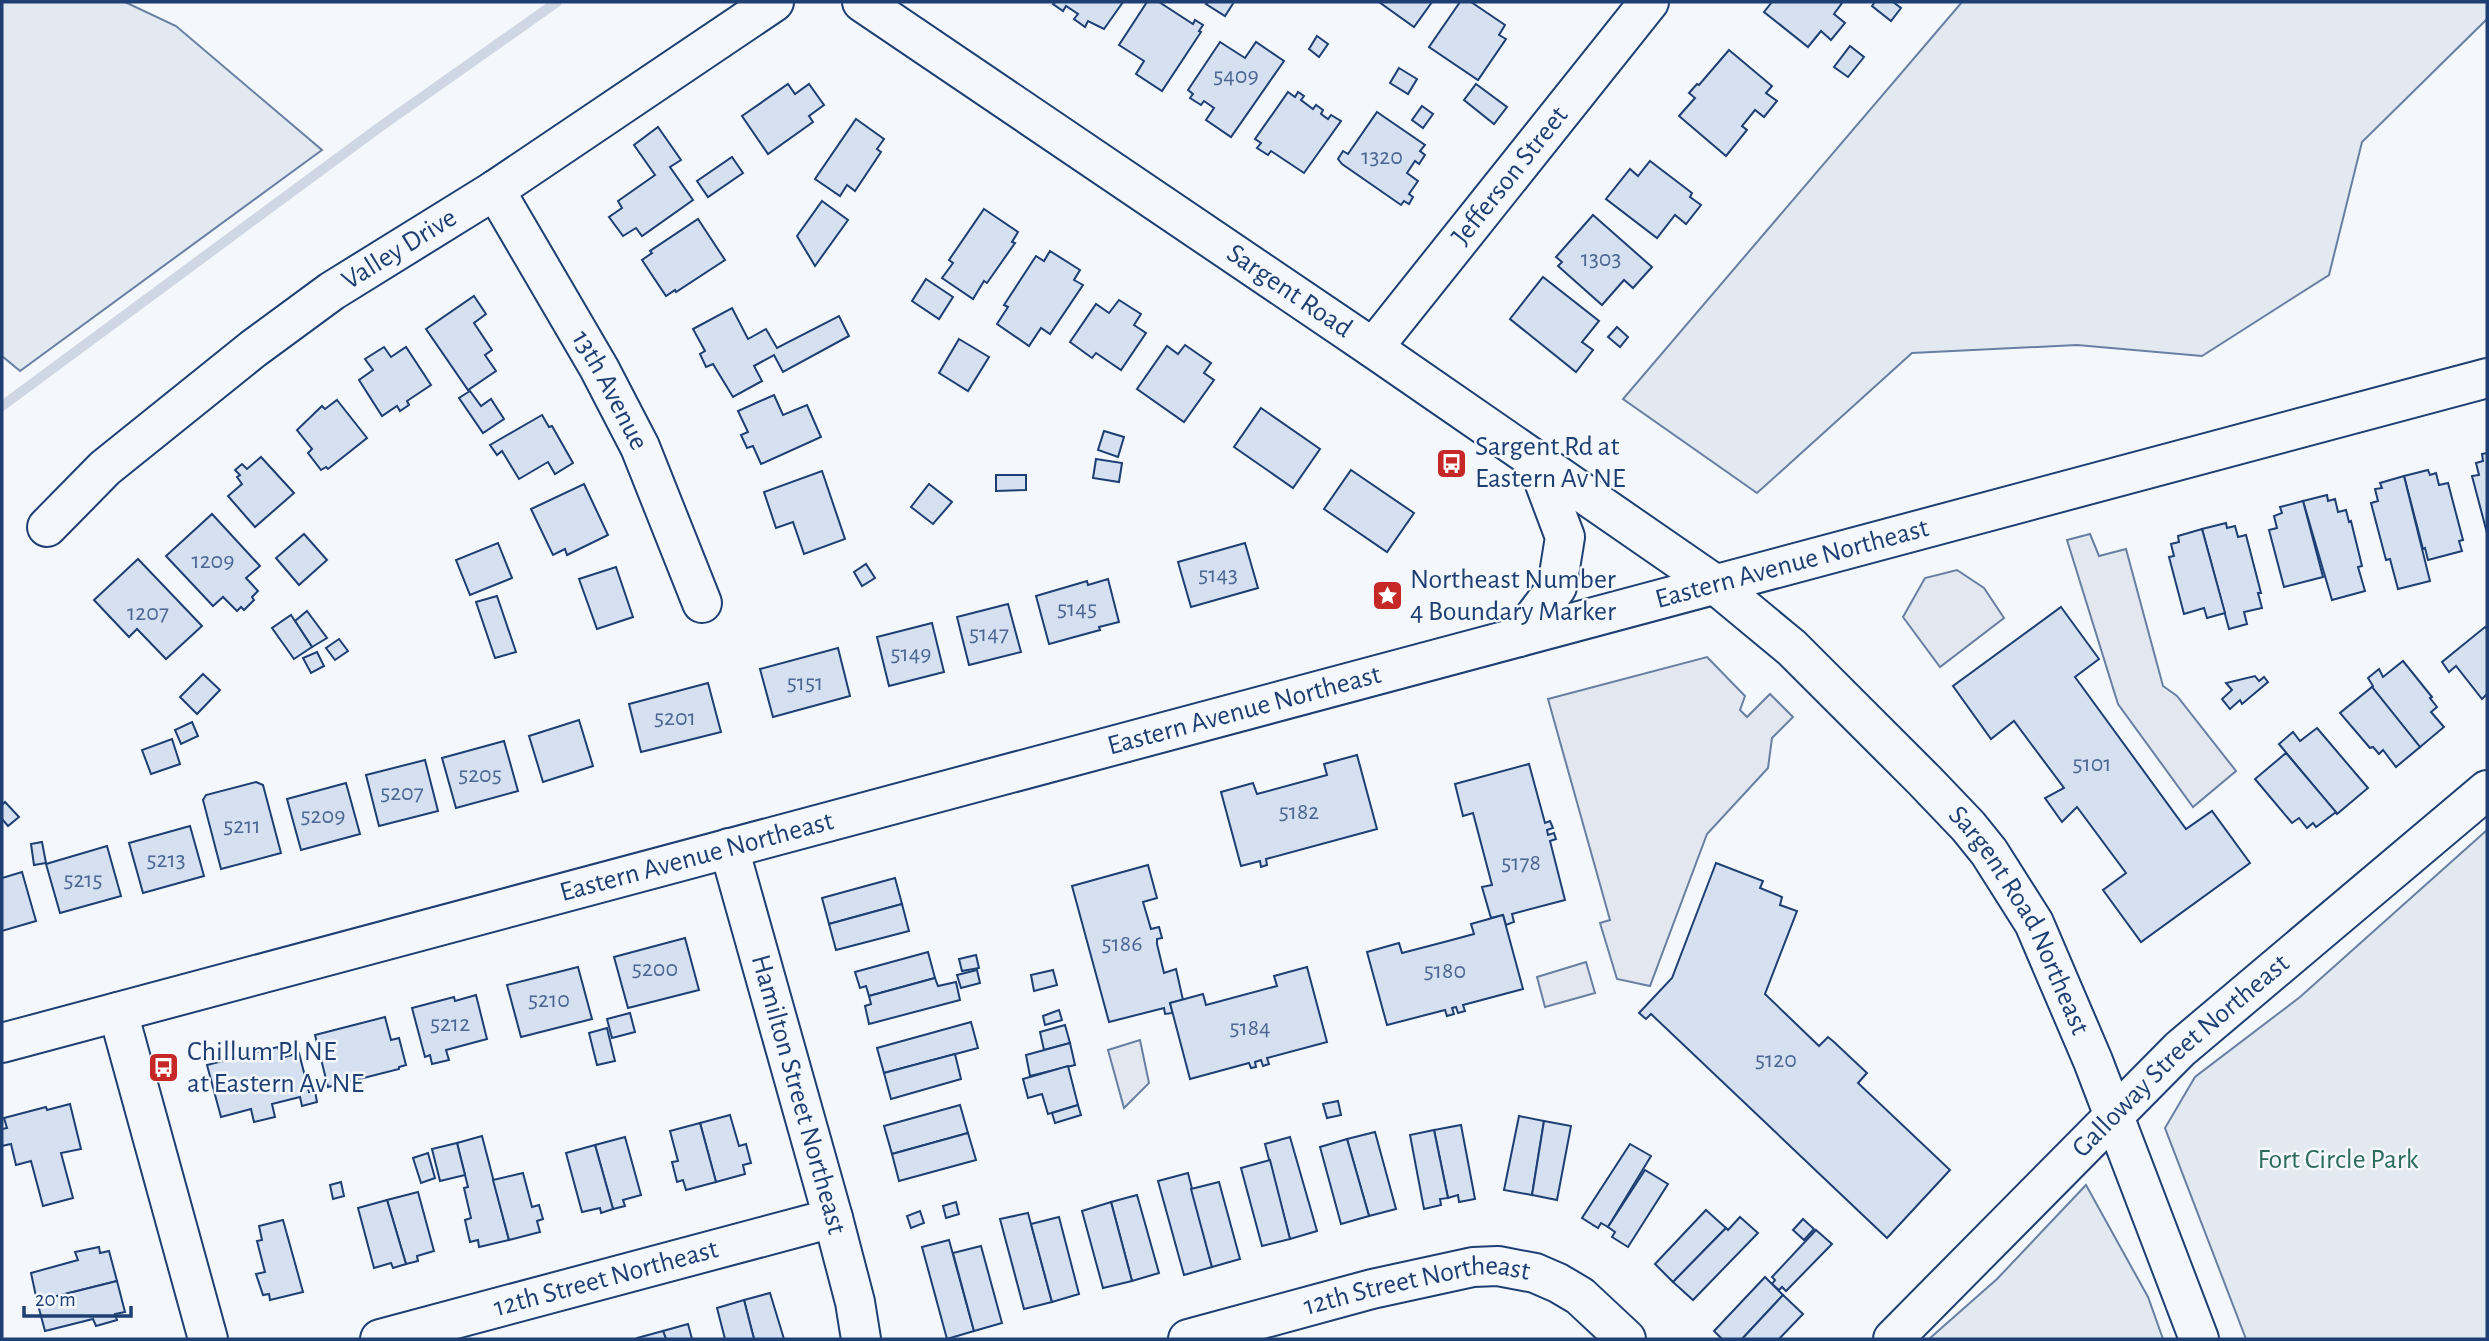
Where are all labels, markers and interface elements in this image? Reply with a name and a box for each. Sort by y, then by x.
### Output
house number: 5409 [1213,64,1259,88]
street label: Jefferson Street [1447,101,1574,251]
house number: 1320 [1361,145,1403,169]
street label: Valley Drive [337,203,462,295]
street label: Sargent Road [1222,239,1357,343]
house number: 1303 [1581,247,1621,271]
street label: 13th Avenue [566,326,653,455]
place label: Sargent Rd at Eastern Av NE [1475,433,1626,493]
bus stop icon: Sargent Rd at Eastern Av NE [1435,446,1469,480]
street label: Eastern Avenue Northeast [1652,514,1932,614]
house number: 1209 [191,549,235,573]
house number: 5143 [1198,563,1238,587]
place label: Northeast Number 4 Boundary Marker [1410,566,1616,626]
place icon: Northeast Number 4 Boundary Marker [1370,579,1404,613]
house number: 5145 [1057,597,1097,621]
house number: 1207 [127,601,169,625]
house number: 5147 [969,622,1009,646]
house number: 5149 [890,642,932,666]
street label: Eastern Avenue Northeast [1105,661,1384,761]
house number: 5151 [787,671,823,695]
house number: 5201 [654,706,696,730]
house number: 5101 [2072,752,2112,776]
house number: 5205 [458,763,502,787]
house number: 5207 [380,781,424,805]
house number: 5182 [1279,800,1319,824]
street label: Sargent Road Northeast [1943,801,2094,1039]
house number: 5209 [301,804,345,828]
street label: Eastern Avenue Northeast [557,807,836,907]
house number: 5211 [223,814,261,838]
house number: 5213 [146,848,186,872]
house number: 5178 [1501,851,1541,875]
house number: 5215 [63,868,103,892]
house number: 5186 [1102,932,1142,956]
street label: Galloway Street Northeast [2067,949,2295,1163]
street label: Hamilton Street Northeast [746,952,851,1237]
house number: 5200 [632,957,678,981]
house number: 5180 [1424,959,1466,983]
house number: 5210 [528,988,570,1012]
house number: 5212 [430,1012,470,1036]
house number: 5184 [1229,1016,1271,1040]
place label: Chillum Pl NE at Eastern Av NE [187,1038,364,1098]
house number: 5120 [1755,1048,1797,1072]
bus stop icon: Chillum Pl NE at Eastern Av NE [147,1051,181,1085]
park label: Fort Circle Park [2257,1146,2419,1174]
street label: 12th Street Northeast [491,1235,721,1322]
street label: 12th Street Northeast [1301,1252,1532,1321]
scale bar [24,1274,131,1318]
text: 20 m [35,1289,76,1310]

